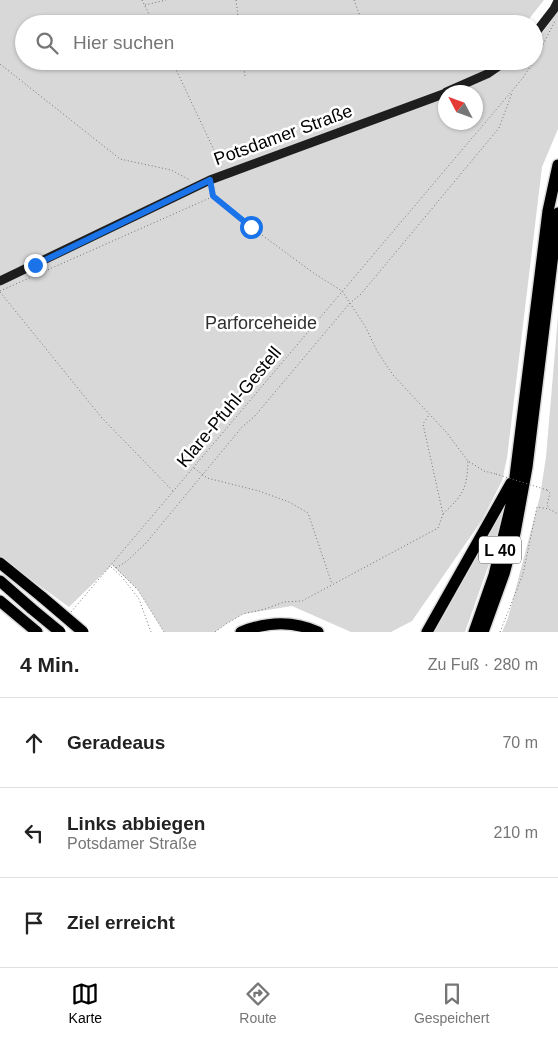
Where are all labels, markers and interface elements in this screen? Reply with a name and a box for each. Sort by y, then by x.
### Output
search box [15,15,543,70]
icon: search [33,29,61,57]
text: Hier suchen [73,32,174,53]
north arrow [438,85,483,130]
street label: Potsdamer Straße [211,101,355,169]
route start [240,216,263,239]
route end [24,254,47,277]
park label: Parforceheide [205,313,317,333]
street label: Klare-Pfuhl-Gestell [173,343,285,471]
road number: L 40 [479,536,521,564]
text: 4 Min. [20,653,80,676]
text: Zu Fuß · 280 m [428,656,538,673]
icon: ahead [20,729,48,757]
text: Geradeaus [67,732,165,753]
text: 70 m [502,734,538,751]
text: Links abbiegen [67,813,205,834]
icon: left [20,819,48,847]
text: 210 m [494,824,538,841]
text: Potsdamer Straße [67,835,197,852]
icon: arrive [20,909,48,937]
text: Ziel erreicht [67,912,175,933]
tab: Karte [69,980,102,1026]
tab: Route [239,980,277,1026]
tab: Gespeichert [414,980,489,1026]

